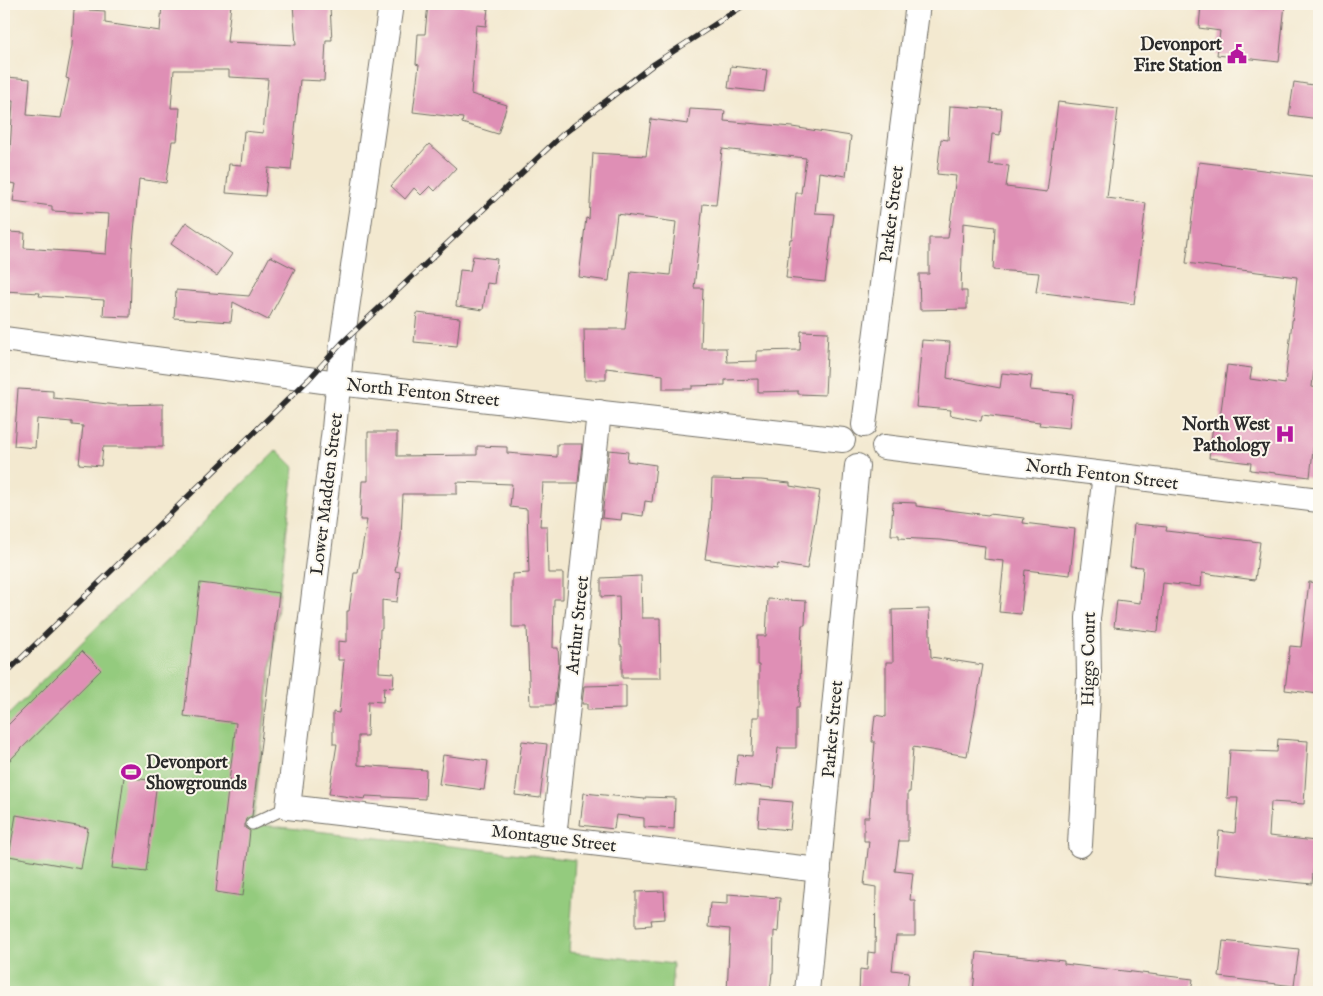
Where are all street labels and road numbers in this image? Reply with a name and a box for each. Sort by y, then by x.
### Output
street label: Parker Street [875,164,910,264]
street label: North Fenton Street [345,374,501,413]
street label: Lower Madden Street [306,412,349,577]
street label: North Fenton Street [1024,455,1180,496]
street label: Arthur Street [562,575,595,677]
street label: Higgs Court [1077,611,1102,707]
street label: Parker Street [818,679,849,779]
street label: Montague Street [490,820,618,859]

